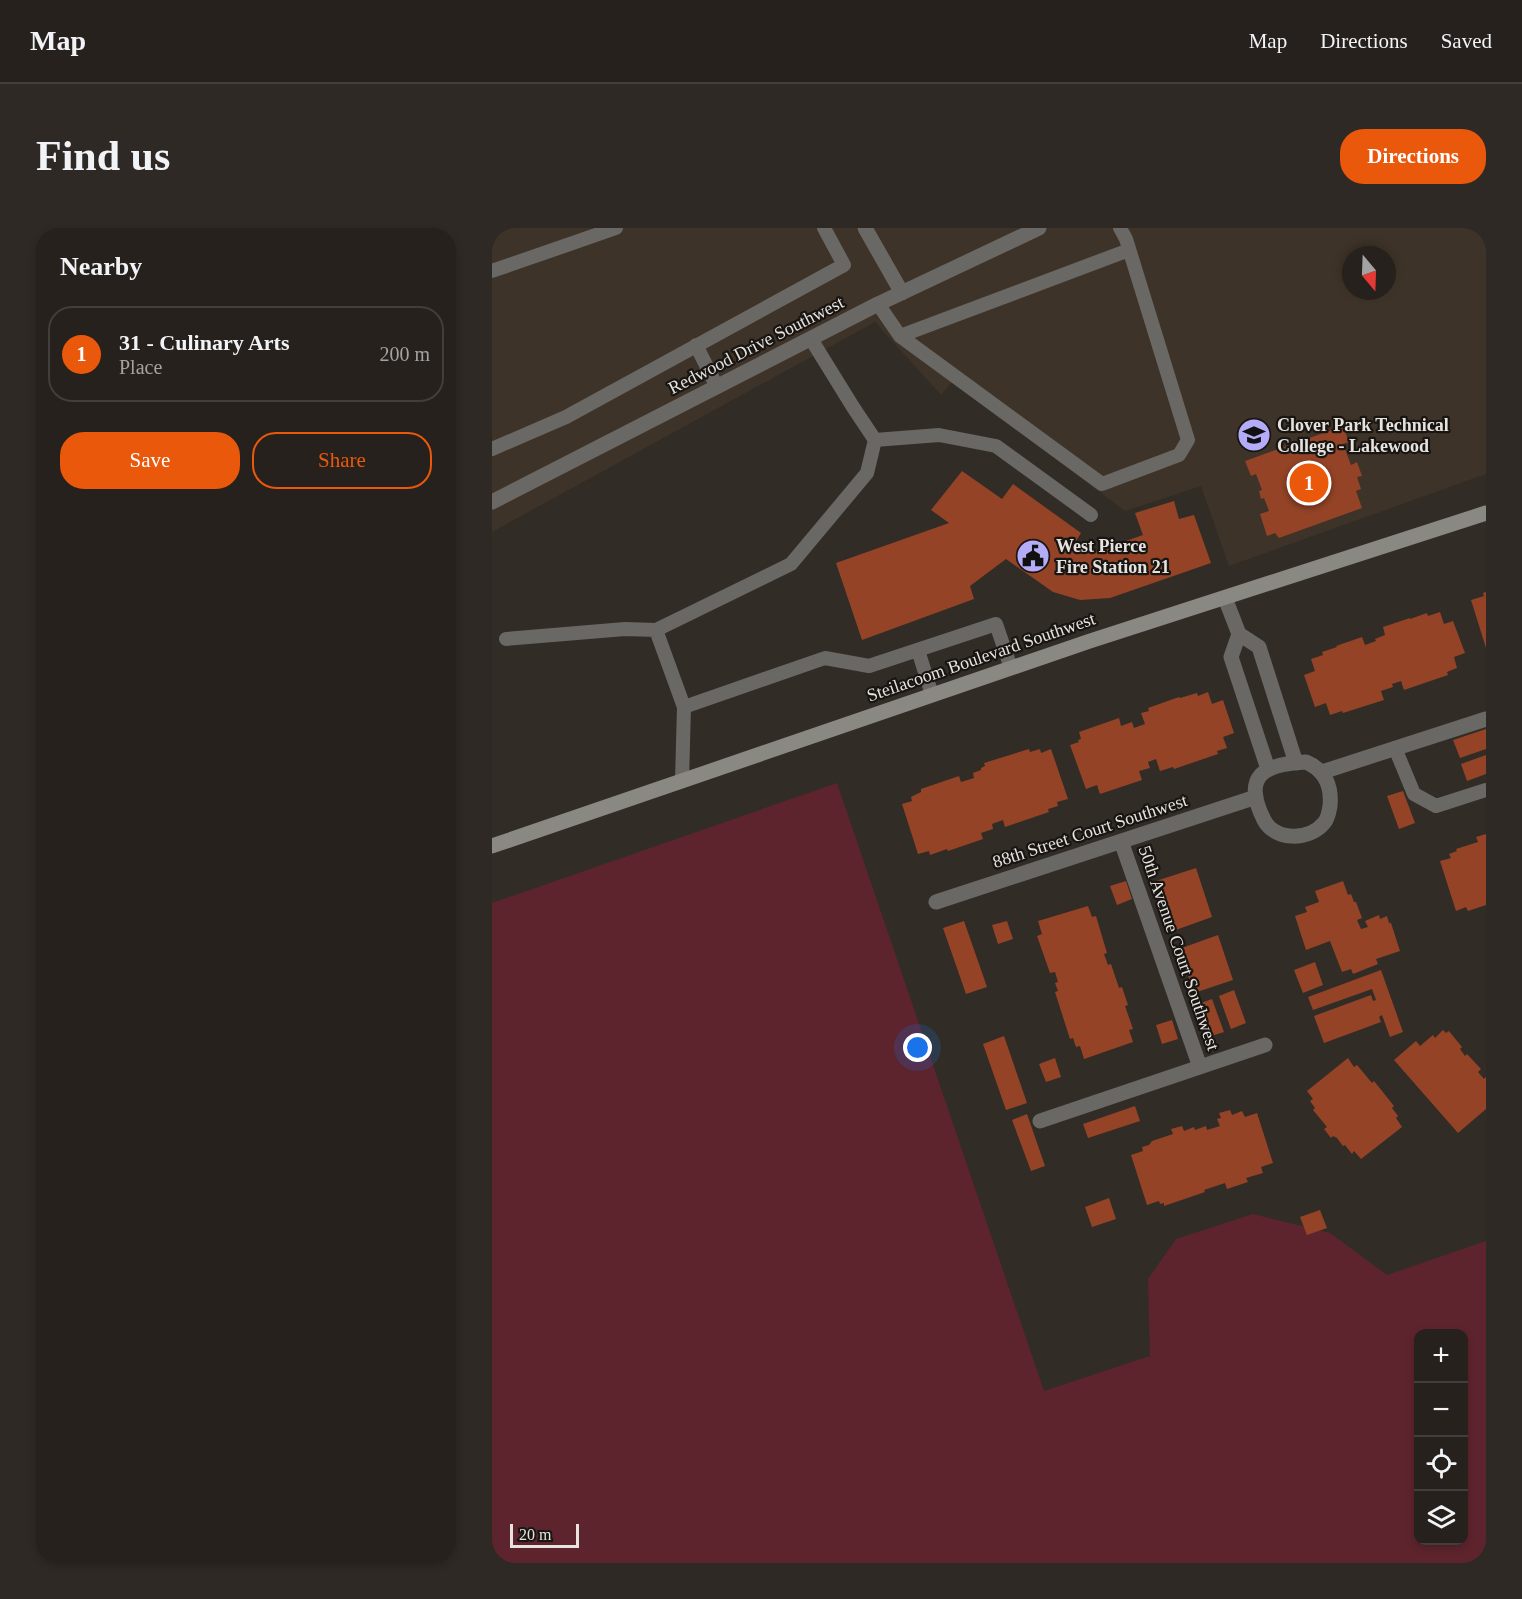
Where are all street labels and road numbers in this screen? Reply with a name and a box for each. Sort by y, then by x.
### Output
street label: Redwood Drive Southwest [665,292,847,398]
street label: Steilacoom Boulevard Southwest [864,608,1098,706]
street label: 88th Street Court Southwest [990,790,1190,872]
street label: 50th Avenue Court Southwest [1135,843,1223,1053]

